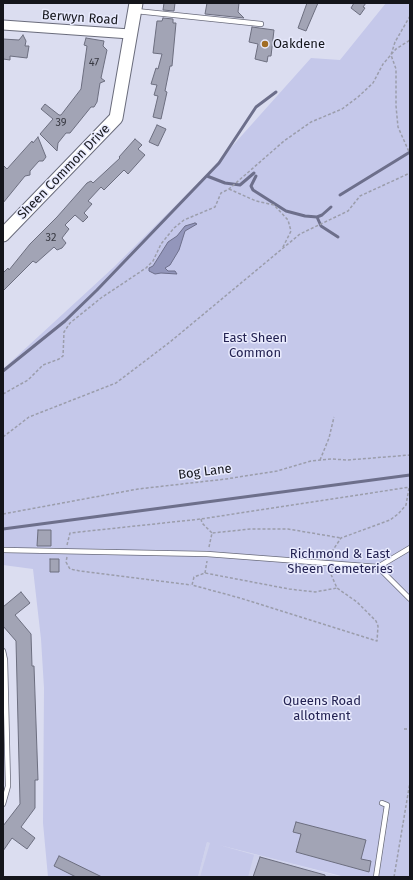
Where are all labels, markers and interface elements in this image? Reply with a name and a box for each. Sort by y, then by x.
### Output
street label: Berwyn Road [41,8,119,28]
place label: Oakdene [273,36,325,52]
marker: Oakdene [260,39,270,49]
house number: 47 [89,56,99,70]
house number: 39 [55,116,67,130]
street label: Sheen Common Drive [15,121,113,223]
house number: 32 [46,231,56,245]
park label: East Sheen Common [223,330,287,361]
street label: Bog Lane [177,461,233,483]
park label: Richmond & East Sheen Cemeteries [287,546,393,577]
park label: Queens Road allotment [283,693,361,724]

